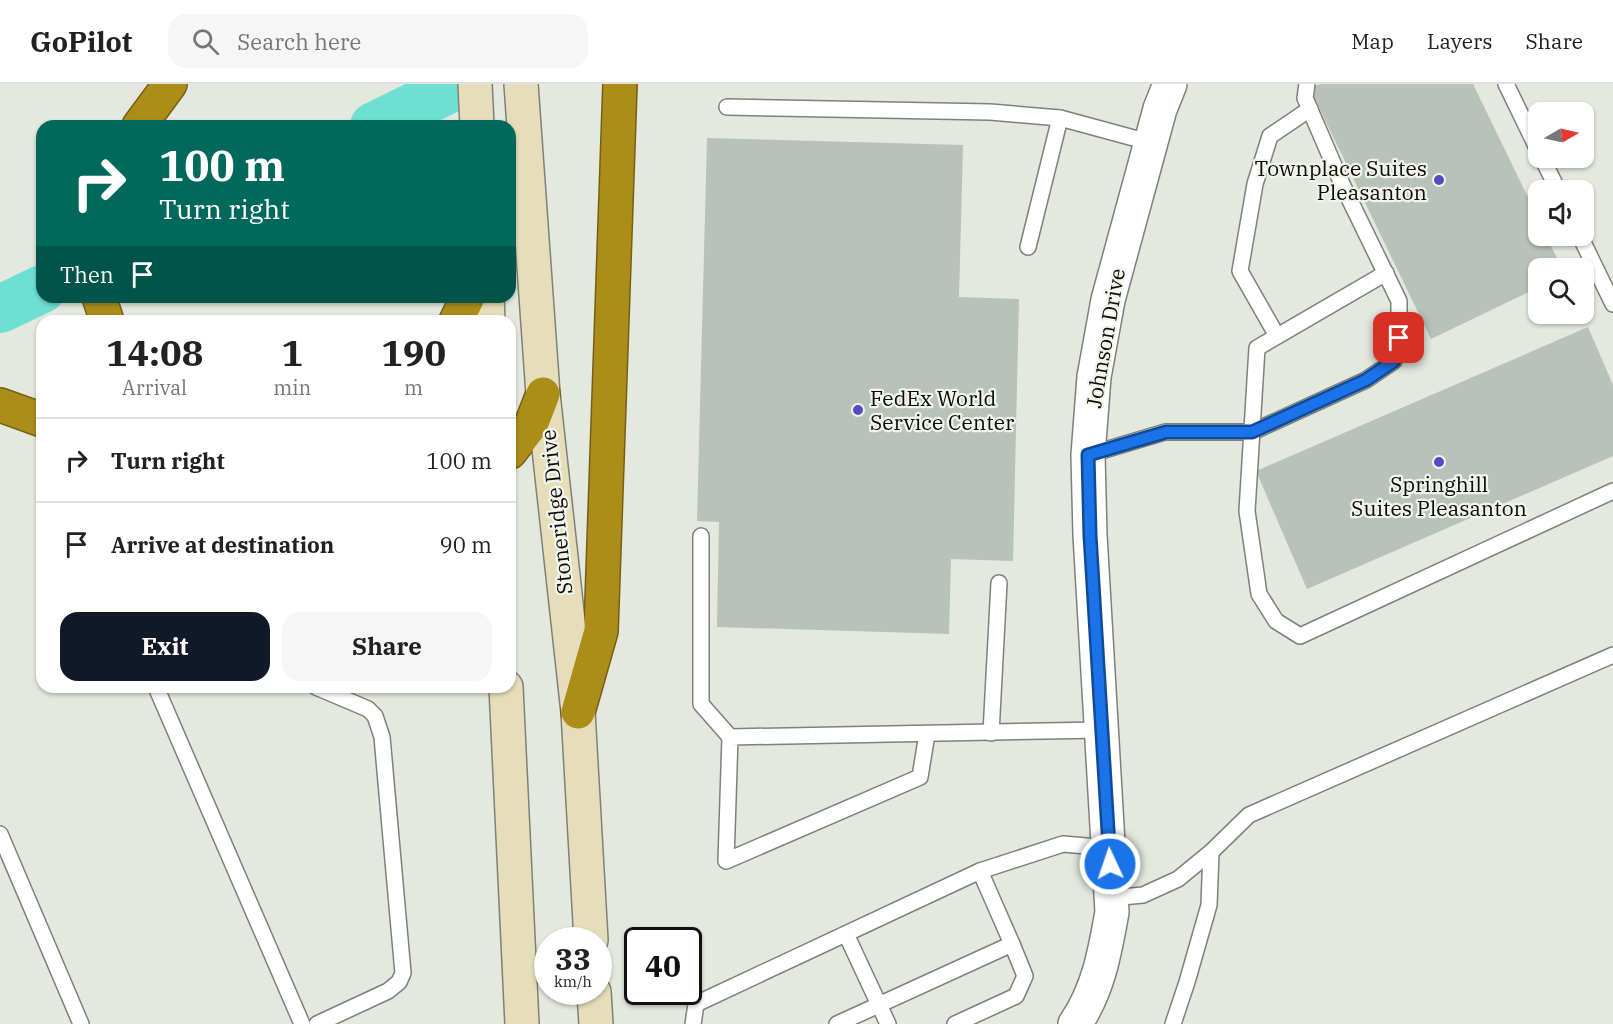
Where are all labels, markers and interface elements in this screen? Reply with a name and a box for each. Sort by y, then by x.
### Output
search box [168,14,588,68]
text: GoPilot [30,23,132,60]
icon: search [189,25,222,58]
text: Search here [237,27,361,56]
text: Map [1351,27,1394,55]
text: Layers [1427,27,1493,55]
text: Share [1526,27,1583,55]
north arrow [1528,102,1594,168]
map controls [1528,102,1594,324]
text: 100 m [159,138,285,193]
icon: right [60,144,138,222]
place label: Townplace Suites Pleasanton [1255,154,1427,206]
marker: Townplace Suites Pleasanton [1432,173,1446,187]
button: sound [1528,180,1594,246]
text: Turn right [159,191,290,226]
icon: arrive [126,258,159,291]
button: search [1528,258,1594,324]
text: Then [60,260,114,289]
street label: Johnson Drive [1079,266,1131,410]
pin [1373,312,1424,363]
icon: arrive [1382,321,1415,354]
text: 14:08 [106,329,203,376]
text: 1 [281,329,303,376]
text: 190 [381,329,446,376]
text: Arrival [122,374,187,401]
text: min [273,374,311,401]
text: m [404,374,423,401]
place label: FedEx World Service Center [870,384,1015,436]
marker: FedEx World Service Center [851,403,865,417]
street label: Stoneridge Drive [533,428,579,596]
icon: right [60,444,93,477]
text: Turn right [111,446,225,475]
text: 100 m [426,446,492,475]
marker: Springhill Suites Pleasanton [1432,455,1446,469]
place label: Springhill Suites Pleasanton [1351,470,1527,522]
icon: arrive [60,528,93,561]
text: Arrive at destination [111,530,334,559]
text: 90 m [440,530,492,559]
button: Exit [60,612,270,681]
button: Share [282,612,492,681]
position arrow [1078,832,1142,896]
speed limit sign: 40 [624,927,702,1005]
text: 33 [555,939,591,978]
text: km/h [554,972,592,991]

